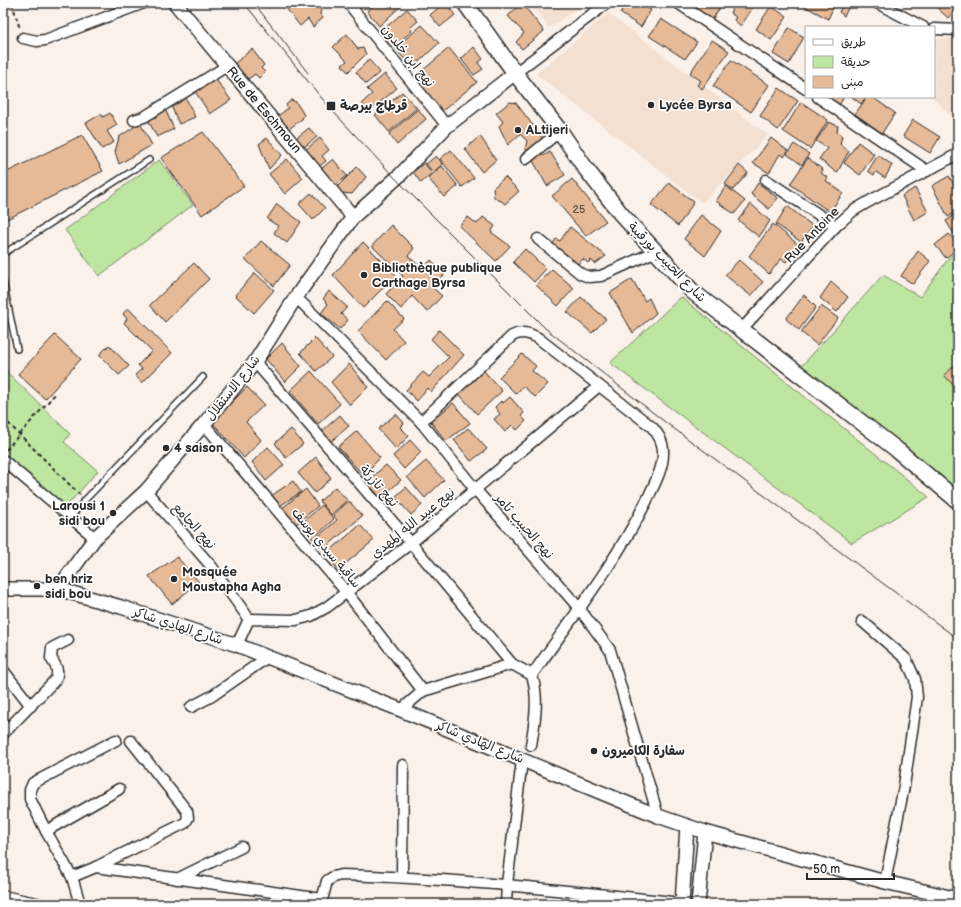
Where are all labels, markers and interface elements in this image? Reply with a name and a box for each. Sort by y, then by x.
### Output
street label: نهج ابن خلدون [377,21,438,91]
legend [805,26,935,98]
text: طريق [841,35,866,50]
text: حديقة [841,55,870,70]
street label: Rue de Eschmoun [223,63,305,157]
text: مبنى [841,75,864,90]
place label: Lycée Byrsa [659,97,732,113]
place label: قرطاج بيرصة [340,98,407,114]
marker: قرطاج بيرصة [325,100,337,112]
marker: Lycée Byrsa [646,100,656,110]
place label: ALtijeri [525,122,568,138]
marker: ALtijeri [513,125,523,135]
house number: 25 [573,203,585,216]
street label: Rue Antoine [781,203,843,266]
street label: شارع الحبيب بورقيبة [624,219,709,306]
place label: Bibliothèque publique Carthage Byrsa [372,260,502,291]
marker: Bibliothèque publique Carthage Byrsa [359,270,369,280]
street label: شارع الاستقلال [202,352,264,425]
place label: 4 saison [174,440,223,456]
marker: 4 saison [161,443,171,453]
street label: نهج تازركة [356,462,402,511]
street label: نهج عبيد الله المهدي [368,484,459,563]
street label: نهج الحبيب ثامر [490,489,557,563]
place label: Larousi 1 sidi bou [52,498,105,529]
street label: نهج الجامع [168,499,219,554]
street label: ساقية سيدي يوسف [287,505,364,592]
marker: Larousi 1 sidi bou [108,508,118,518]
place label: Mosquée Moustapha Agha [182,564,281,595]
place label: ben hriz sidi bou [45,571,93,602]
marker: Mosquée Moustapha Agha [169,574,179,584]
marker: ben hriz sidi bou [32,581,42,591]
street label: شارع الهادي شاكر [130,604,225,649]
street label: شارع الهادي شاكر [432,717,526,768]
place label: سفارة الكاميرون [602,743,685,759]
marker: سفارة الكاميرون [589,746,599,756]
scale bar [807,855,894,881]
text: 50 m [813,862,840,877]

